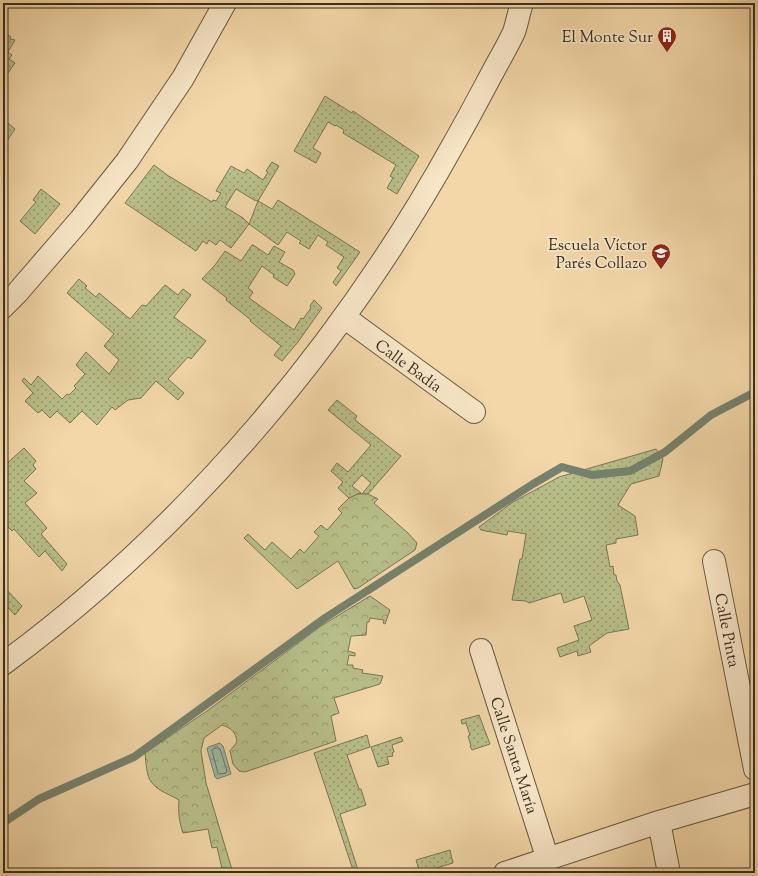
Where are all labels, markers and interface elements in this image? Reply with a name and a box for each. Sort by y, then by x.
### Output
building icon: El Monte Sur [656,25,678,53]
place label: El Monte Sur [562,27,653,50]
place label: Escuela Víctor Parés Collazo [548,235,647,276]
school or university icon: Escuela Víctor Parés Collazo [650,242,672,270]
street label: Calle Badía [369,335,446,400]
street label: Calle Pinta [707,591,744,670]
street label: Calle Santa María [483,694,543,818]

